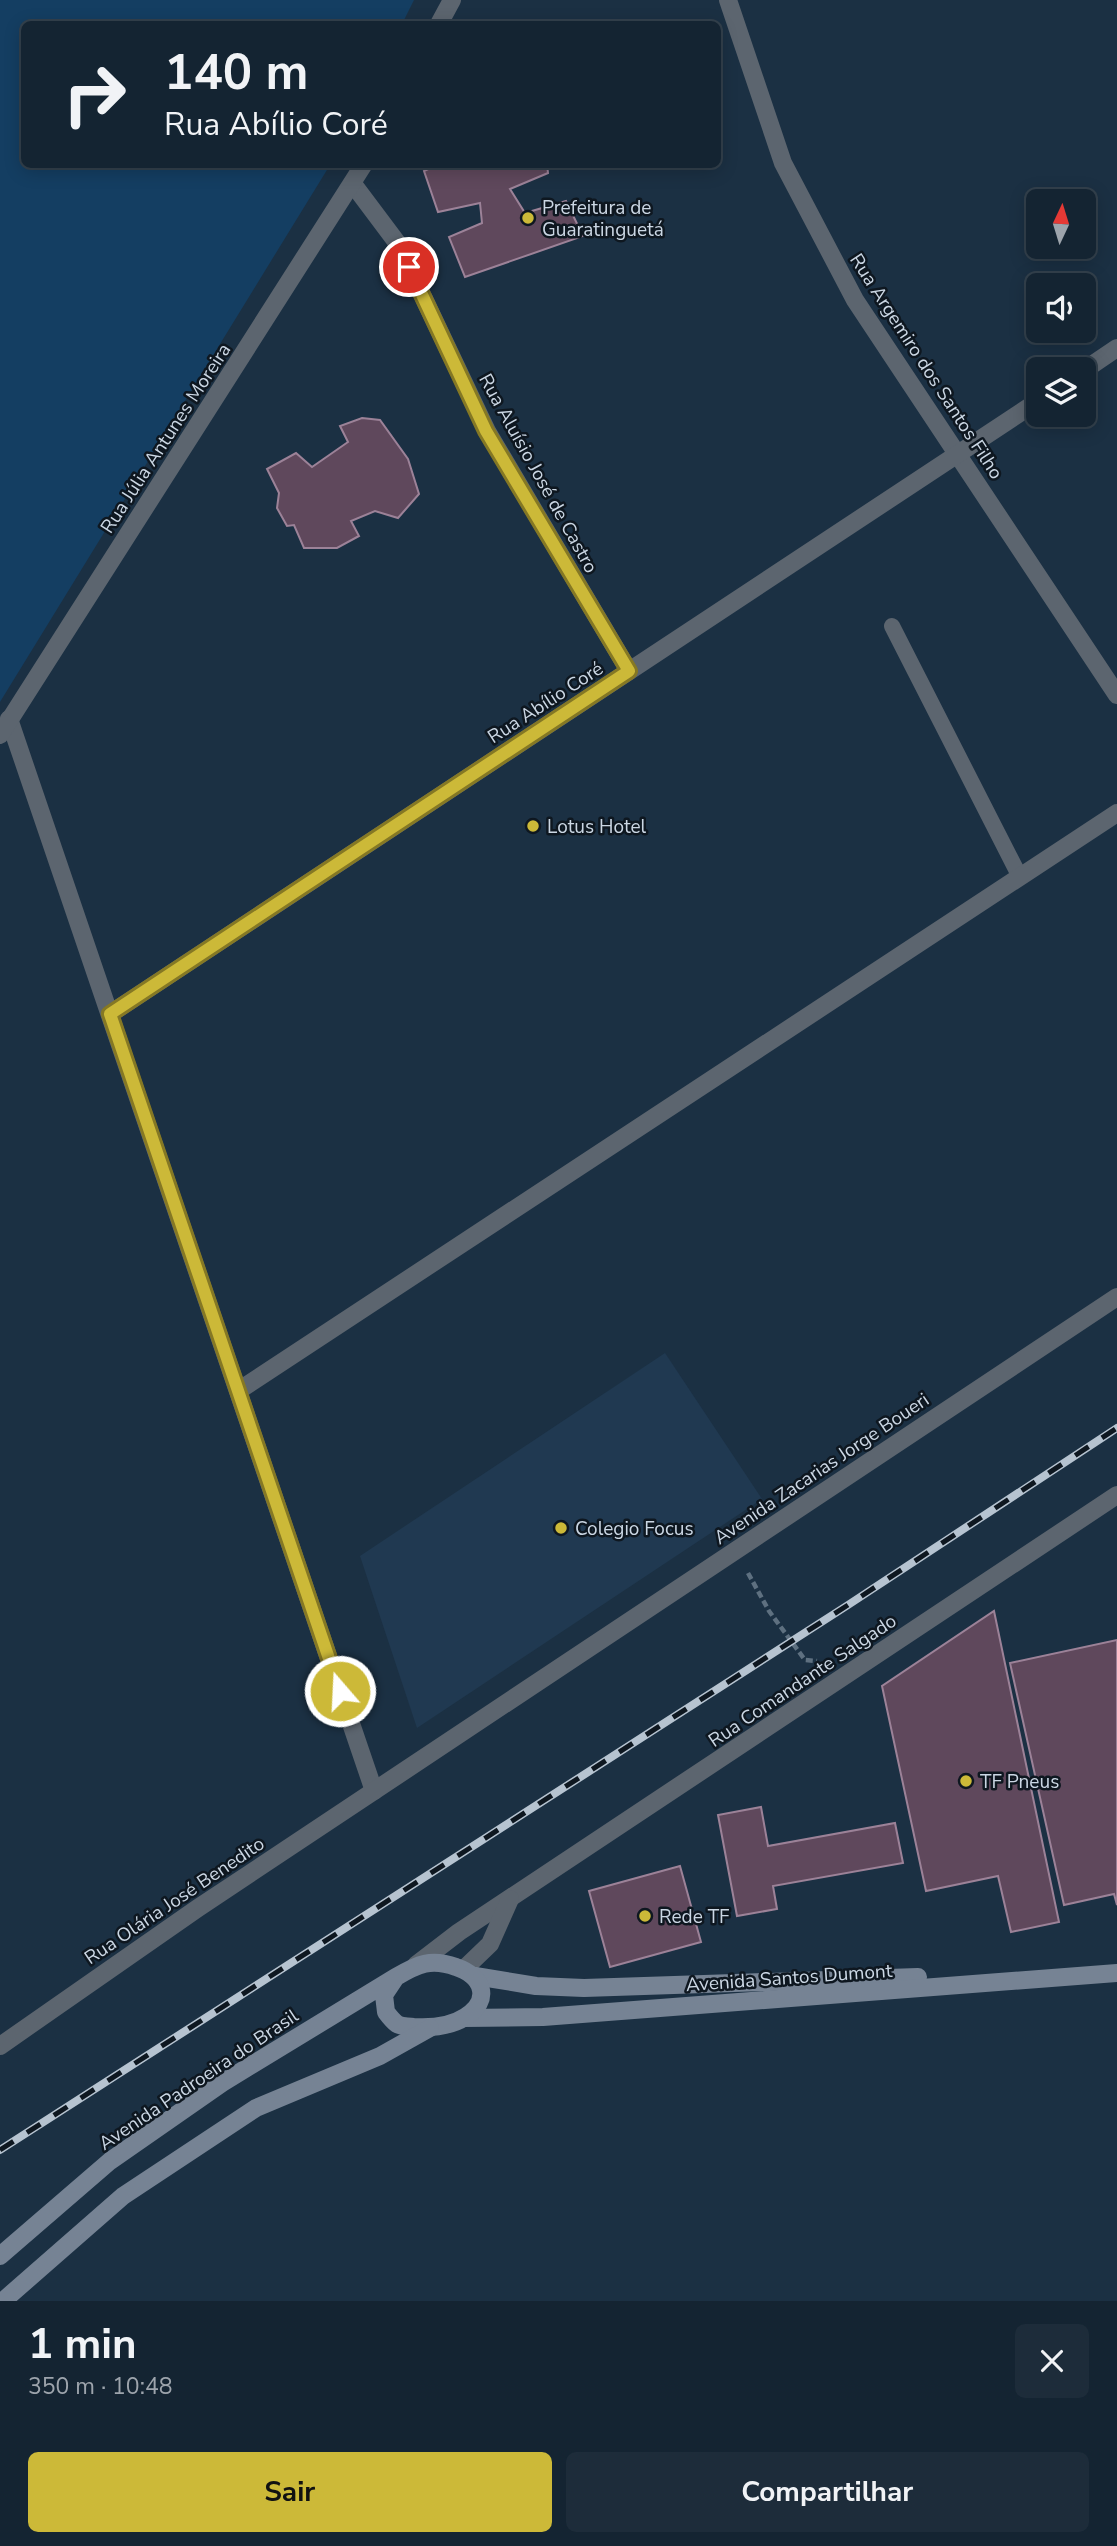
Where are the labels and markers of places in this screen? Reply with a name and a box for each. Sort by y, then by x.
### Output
place label: Prefeitura de Guaratinguetá [542,195,664,243]
marker: Prefeitura de Guaratinguetá [520,210,536,226]
pin [379,237,439,297]
place label: Lotus Hotel [547,814,647,840]
marker: Lotus Hotel [525,818,541,834]
place label: Colegio Focus [575,1516,694,1542]
marker: Colegio Focus [553,1520,569,1536]
place label: TF Pneus [980,1769,1059,1795]
marker: TF Pneus [958,1773,974,1789]
place label: Rede TF [659,1904,730,1930]
marker: Rede TF [637,1908,653,1924]

